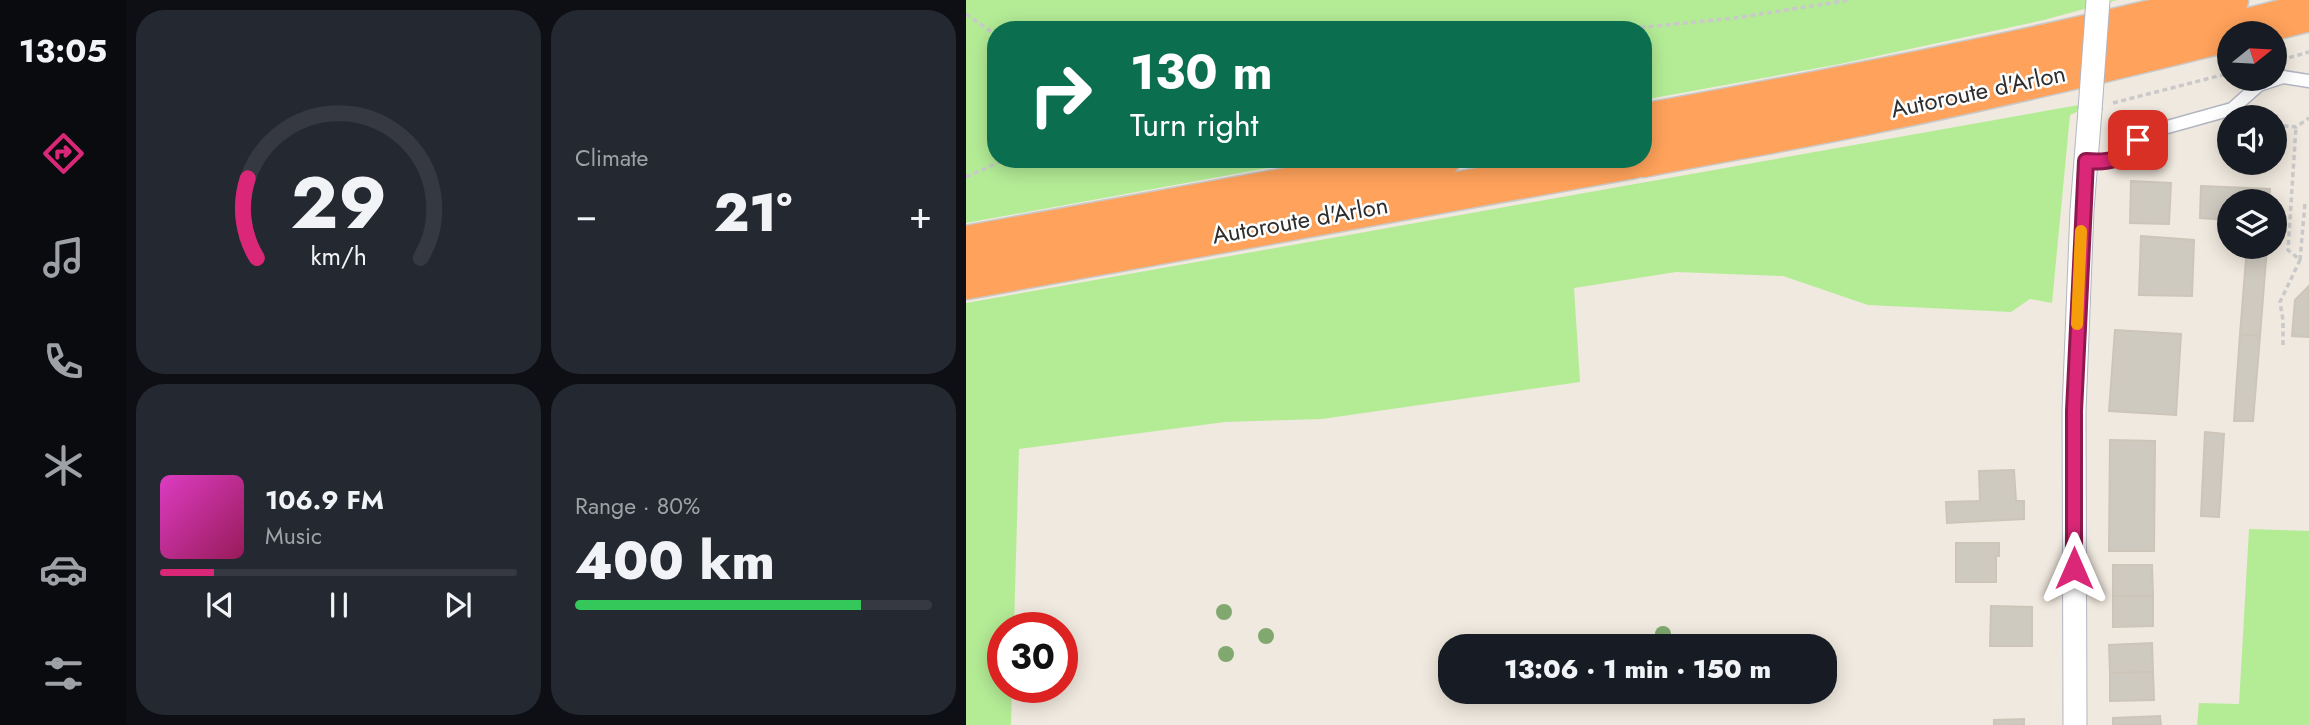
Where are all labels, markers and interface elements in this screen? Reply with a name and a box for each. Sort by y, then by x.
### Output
north arrow [2217,21,2287,91]
map controls [2217,21,2287,259]
text: 13:05 [19,28,107,74]
text: 130 m [1130,37,1273,107]
icon: right [1015,49,1106,140]
street label: Autoroute d'Arlon [1887,55,2069,127]
text: Turn right [1130,102,1259,148]
button: sound [2217,105,2287,175]
pin [2108,110,2168,170]
icon: arrive [2119,121,2157,159]
icon: directions [39,129,88,178]
text: Climate [575,141,648,175]
text: 29 [290,150,387,255]
text: 21° [714,175,792,251]
text: − [575,187,597,242]
text: + [909,187,932,242]
street label: Autoroute d'Arlon [1209,187,1391,253]
button: layers [2217,189,2287,259]
icon: music [39,233,88,282]
text: km/h [310,238,367,274]
icon: phone [39,337,88,386]
icon: climate [39,441,88,490]
text: 106.9 FM [265,481,384,519]
text: Range · 80% [575,489,700,523]
text: Music [265,519,322,553]
text: 400 km [575,523,775,599]
position arrow [2037,531,2111,605]
icon: car [39,545,88,594]
icon: previous [201,586,239,624]
icon: pause [320,586,358,624]
icon: next [439,586,477,624]
speed limit sign: 30 [987,612,1078,703]
icon: filters [39,649,88,698]
text: 13:06 · 1 min · 150 m [1504,650,1771,688]

